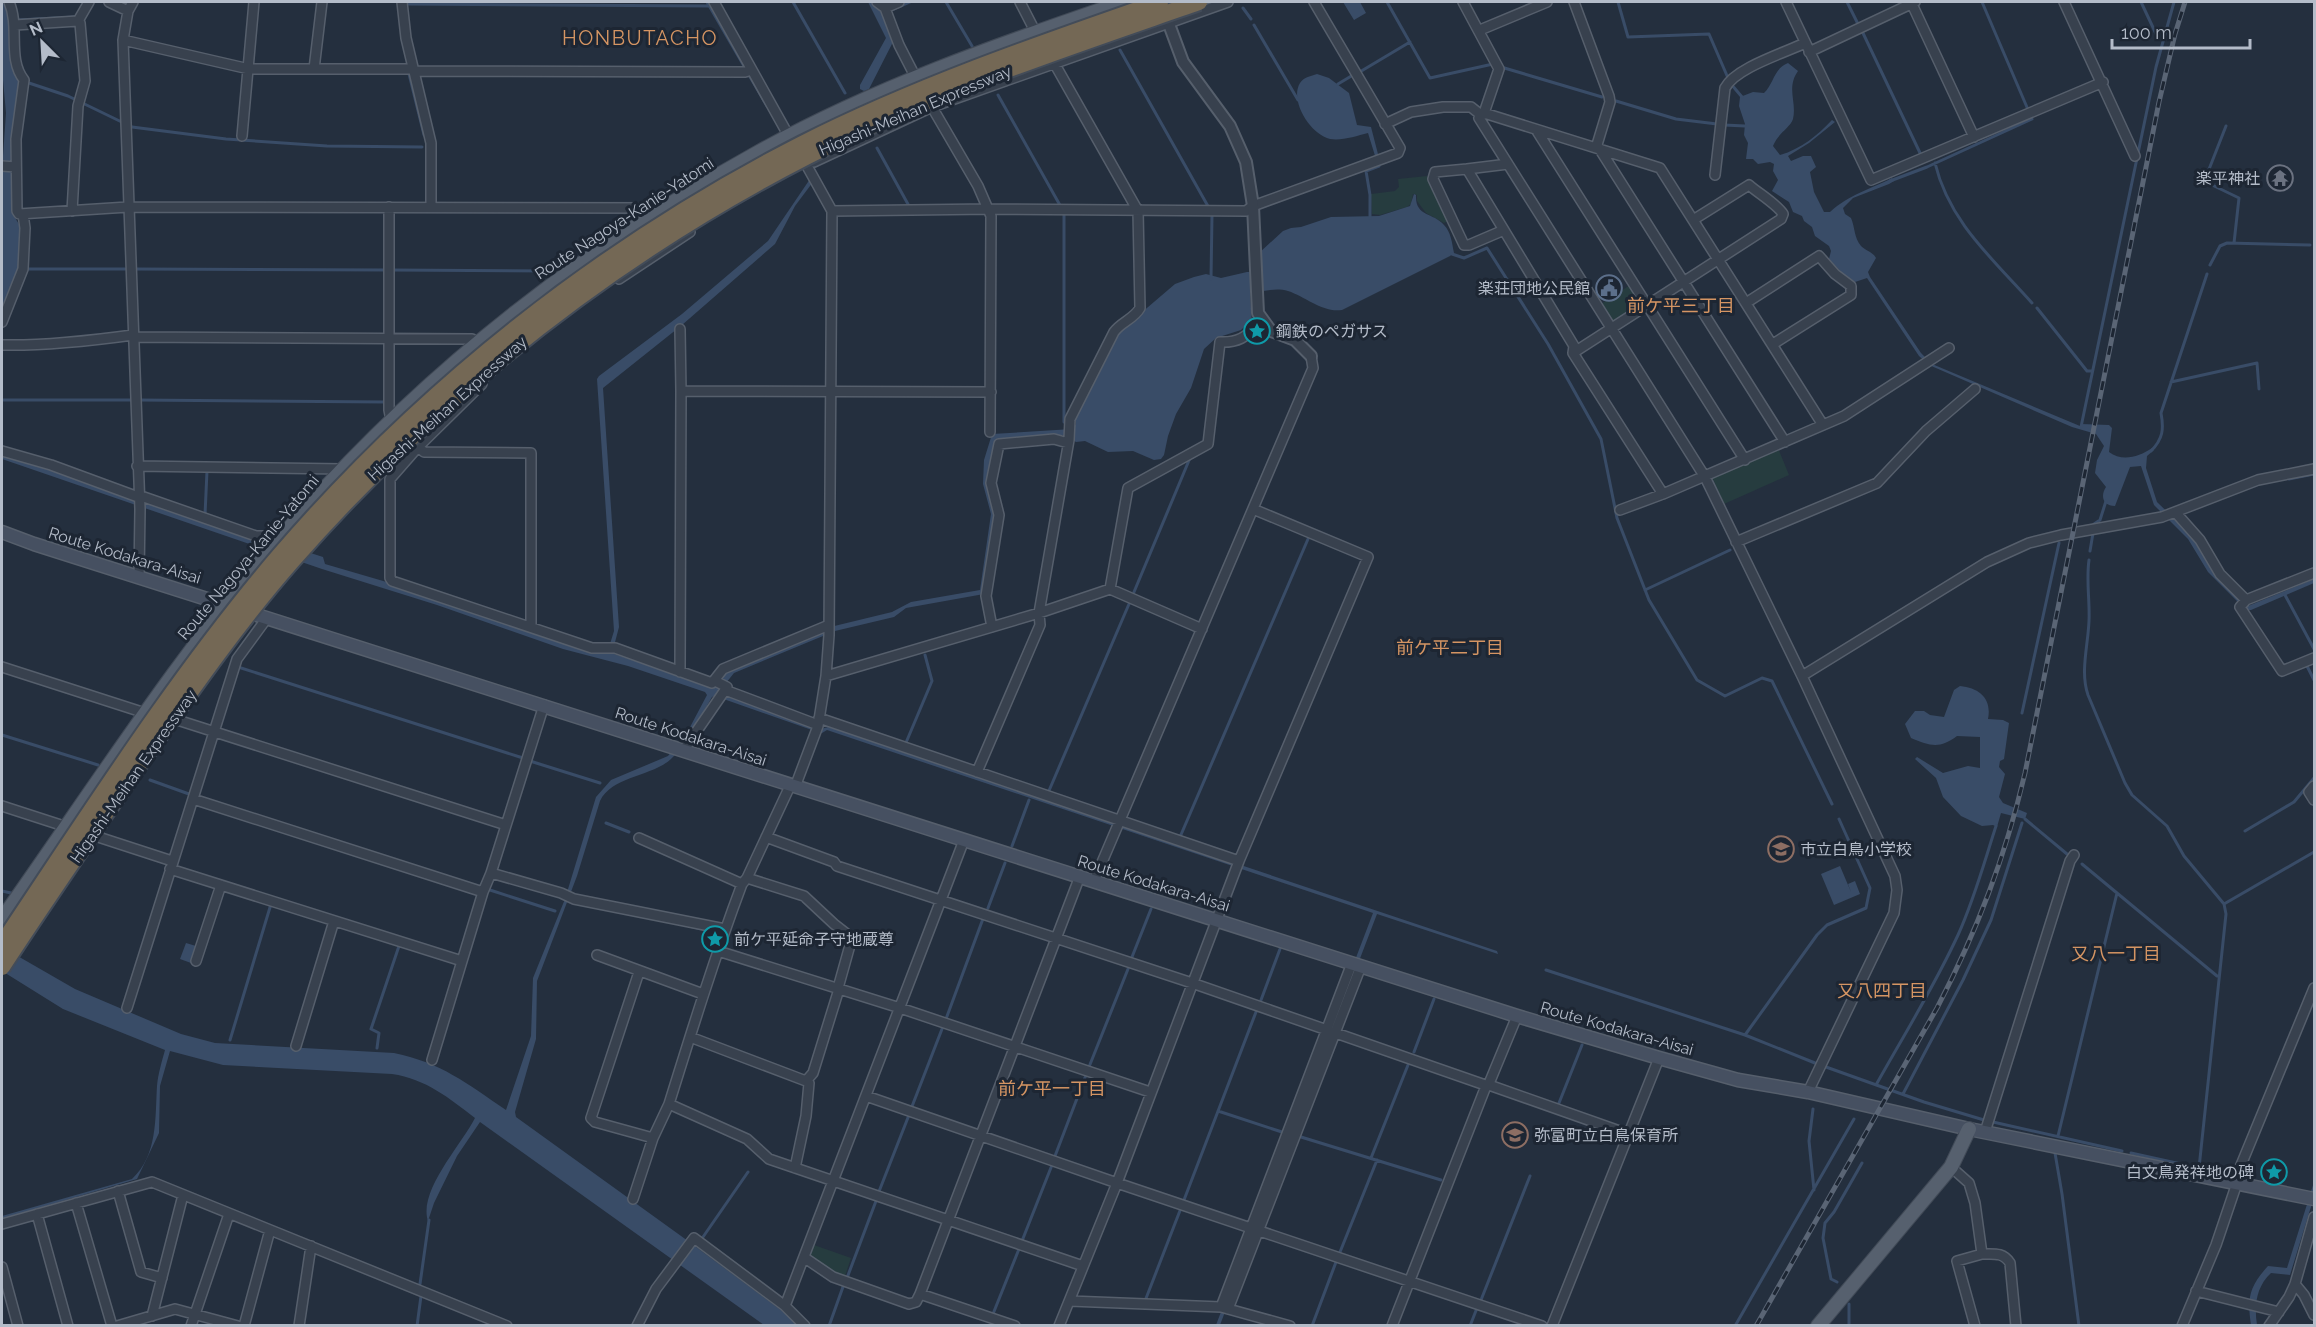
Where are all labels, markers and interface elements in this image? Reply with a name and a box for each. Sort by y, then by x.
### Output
north arrow [12,12,72,72]
scale bar [2112,12,2250,50]
text: N [27,18,46,40]
text: 100 m [2121,22,2172,43]
district label: HONBUTACHO [562,26,718,50]
street label: Higashi-Meihan Expressway [816,61,1015,160]
street label: Route Nagoya-Kanie-Yatomi [531,153,717,283]
temple icon: 楽平神社 [2265,163,2295,193]
place label: 楽平神社 [2196,169,2260,188]
public building icon: 楽荘団地公民館 [1594,273,1624,303]
place label: 楽荘団地公民館 [1478,279,1590,298]
district label: 前ケ平三丁目 [1627,295,1735,316]
place icon: 鋼鉄のペガサス [1242,316,1272,346]
place label: 鋼鉄のペガサス [1276,322,1388,341]
street label: Higashi-Meihan Expressway [364,332,531,485]
street label: Route Nagoya-Kanie-Yatomi [174,471,323,644]
street label: Route Kodakara-Aisai [46,523,203,588]
district label: 前ケ平二丁目 [1396,637,1504,658]
street label: Higashi-Meihan Expressway [66,686,201,867]
street label: Route Kodakara-Aisai [613,703,769,770]
school or university icon: 市立白鳥小学校 [1766,834,1796,864]
place label: 市立白鳥小学校 [1800,840,1912,859]
street label: Route Kodakara-Aisai [1075,851,1232,916]
place icon: 前ケ平延命子守地蔵尊 [700,924,730,954]
place label: 前ケ平延命子守地蔵尊 [734,930,894,949]
district label: 又八一丁目 [2071,943,2161,964]
district label: 又八四丁目 [1837,980,1927,1001]
street label: Route Kodakara-Aisai [1538,998,1696,1059]
district label: 前ケ平一丁目 [998,1078,1106,1099]
school or university icon: 弥富町立白鳥保育所 [1500,1120,1530,1150]
place label: 弥富町立白鳥保育所 [1534,1126,1678,1145]
place icon: 白文鳥発祥地の碑 [2259,1157,2289,1187]
place label: 白文鳥発祥地の碑 [2126,1163,2254,1182]

